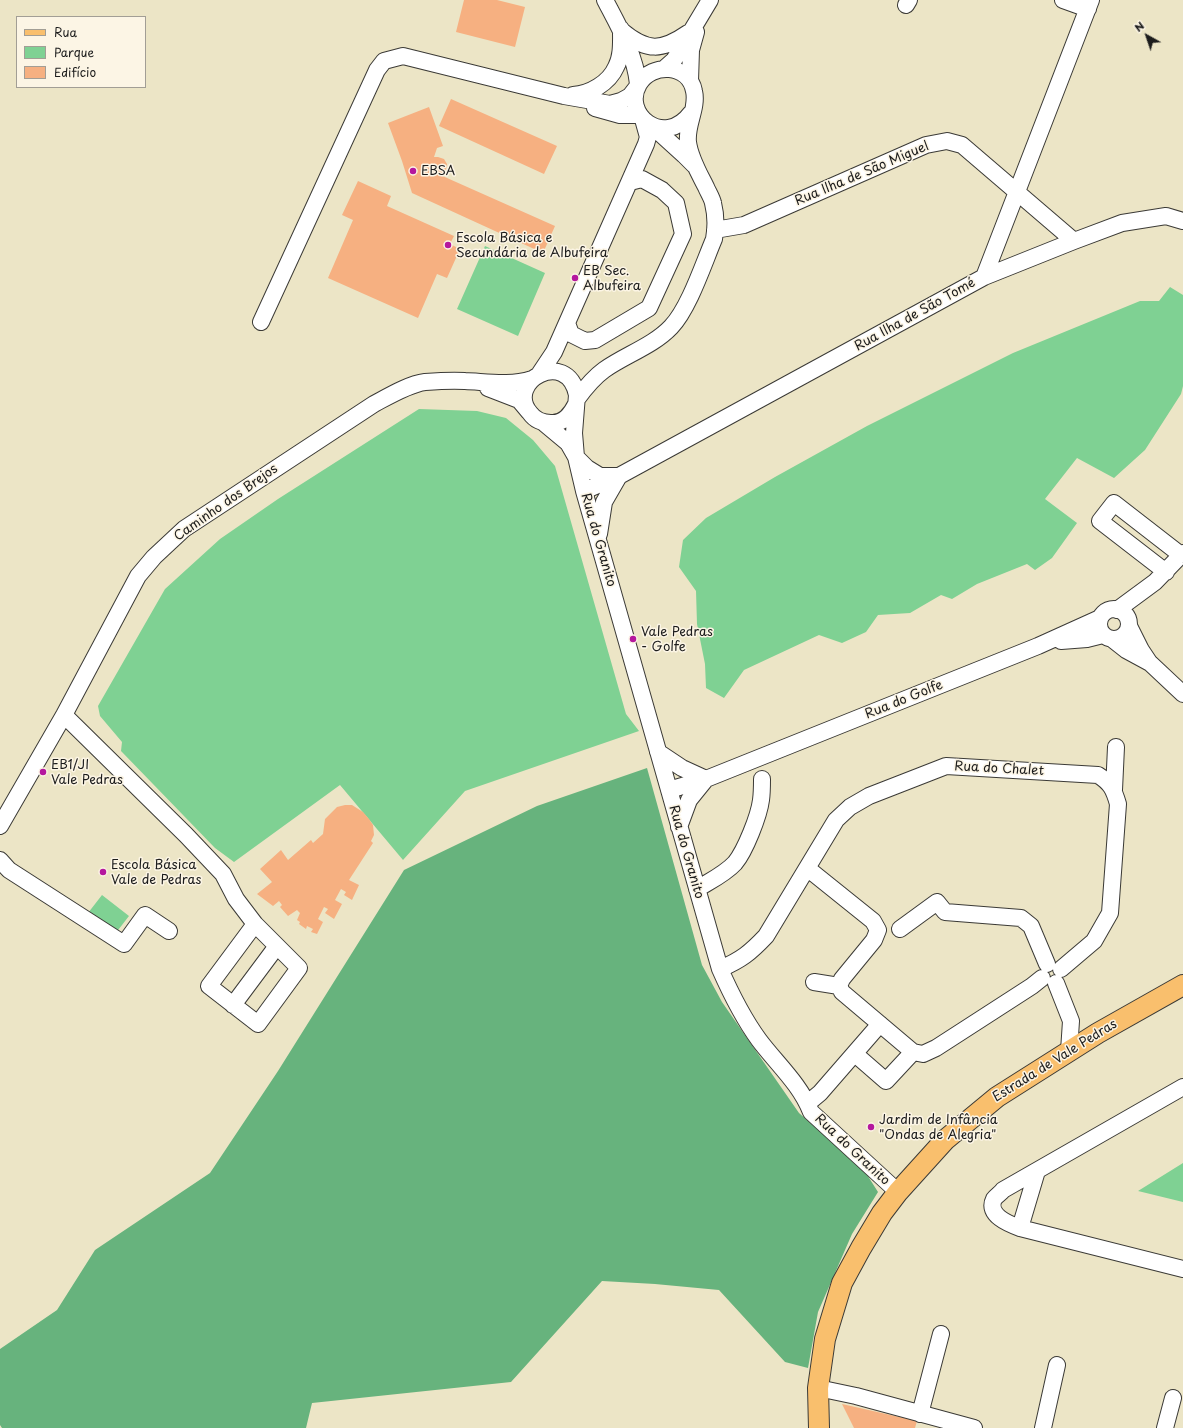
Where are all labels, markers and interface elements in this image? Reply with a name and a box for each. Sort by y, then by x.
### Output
legend [16,16,146,88]
north arrow [1127,16,1167,56]
text: N [1130,17,1148,36]
text: Rua [54,23,77,41]
text: Parque [54,43,94,61]
text: Edifício [54,63,96,81]
street label: Rua Ilha de São Miguel [793,139,931,209]
place label: EBSA [421,163,455,179]
marker: EBSA [408,166,418,176]
place label: Escola Básica e Secundária de Albufeira [456,230,608,261]
marker: Escola Básica e Secundária de Albufeira [443,240,453,250]
place label: EB Sec. Albufeira [583,263,641,294]
marker: EB Sec. Albufeira [570,273,580,283]
street label: Rua Ilha de São Tomé [852,275,978,355]
street label: Caminho dos Brejos [171,461,281,545]
street label: Rua do Granito [577,491,619,589]
place label: Vale Pedras - Golfe [641,624,713,655]
marker: Vale Pedras - Golfe [628,634,638,644]
street label: Rua do Golfe [863,677,945,723]
place label: EB1/JI Vale Pedras [51,757,123,788]
street label: Rua do Chalet [954,759,1044,779]
marker: EB1/JI Vale Pedras [38,767,48,777]
street label: Rua do Granito [665,803,707,901]
place label: Escola Básica Vale de Pedras [111,857,201,888]
marker: Escola Básica Vale de Pedras [98,867,108,877]
street label: Estrada de Vale Pedras [990,1016,1120,1106]
street label: Rua do Granito [811,1111,893,1189]
place label: Jardim de Infância "Ondas de Alegria" [879,1112,998,1143]
marker: Jardim de Infância "Ondas de Alegria" [866,1122,876,1132]

